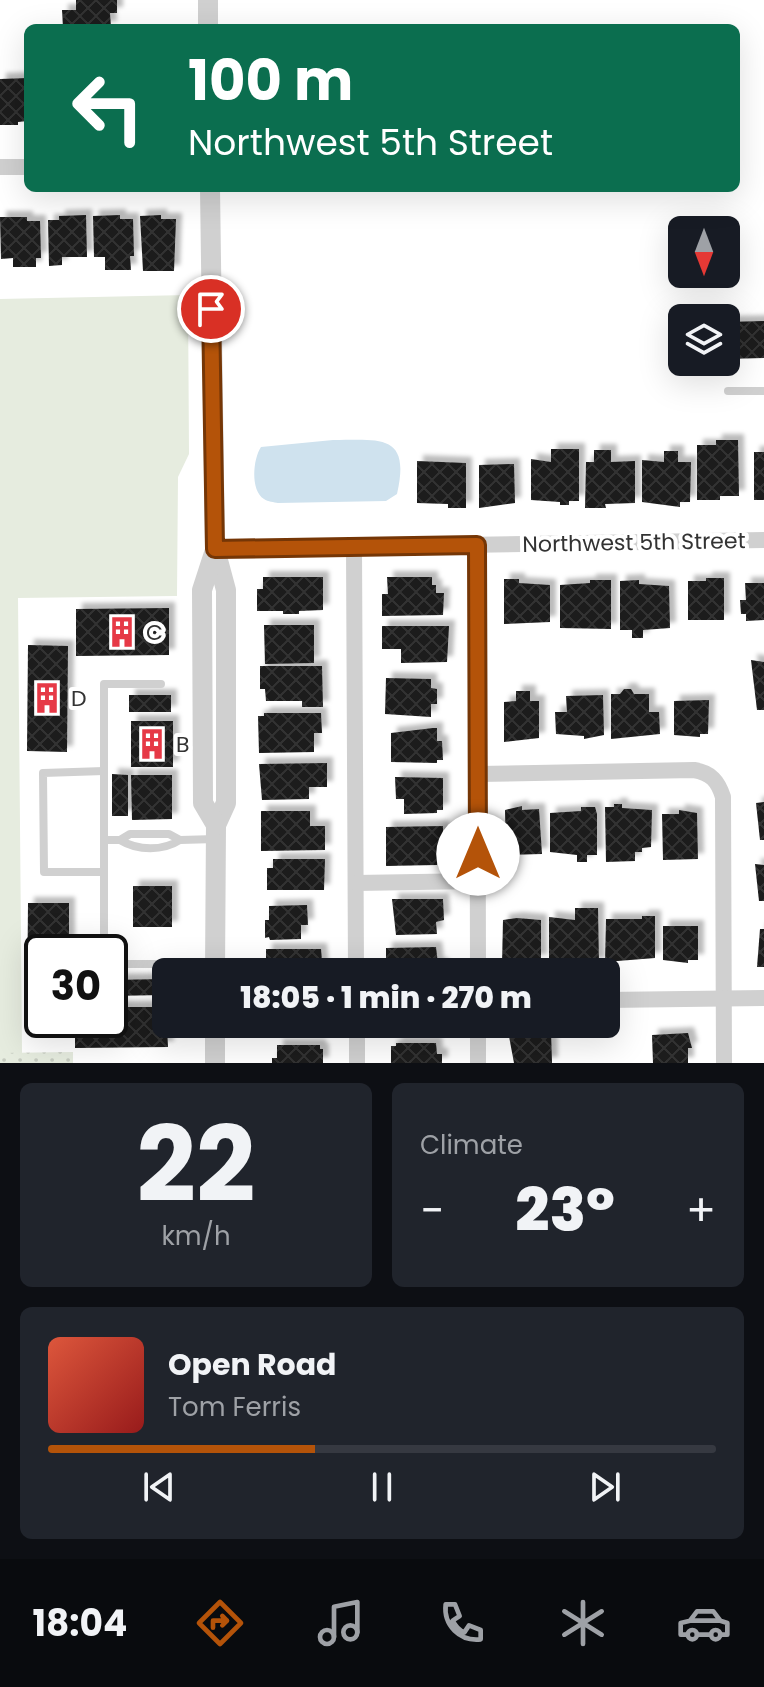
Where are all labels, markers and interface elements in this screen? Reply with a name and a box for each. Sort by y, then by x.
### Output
text: 100 m [188,41,353,120]
icon: left [56,56,160,160]
text: Northwest 5th Street [188,117,553,168]
north arrow [668,216,740,288]
map controls [668,216,740,376]
pin [177,275,245,343]
icon: arrive [189,287,233,331]
button: layers [668,304,740,376]
street label: Northwest 5th Street [522,525,746,560]
building icon: C [105,615,139,649]
place label: C [146,617,163,648]
building icon: D [30,681,64,715]
place label: D [71,683,87,714]
building icon: B [135,727,169,761]
place label: B [176,729,190,760]
position arrow [436,812,520,896]
speed limit sign: 30 [24,934,128,1038]
text: 18:05 · 1 min · 270 m [240,976,532,1019]
text: 22 [137,1092,255,1237]
text: Climate [420,1127,523,1163]
text: 23° [515,1168,615,1252]
text: − [420,1180,444,1241]
text: + [686,1180,716,1241]
text: km/h [161,1218,231,1254]
text: Open Road [168,1343,336,1386]
text: Tom Ferris [168,1389,301,1425]
icon: previous [137,1465,181,1509]
icon: pause [360,1465,404,1509]
icon: next [583,1465,627,1509]
icon: directions [192,1595,248,1651]
icon: music [313,1595,369,1651]
icon: phone [434,1595,490,1651]
icon: climate [555,1595,611,1651]
icon: car [676,1595,732,1651]
text: 18:04 [32,1598,127,1649]

